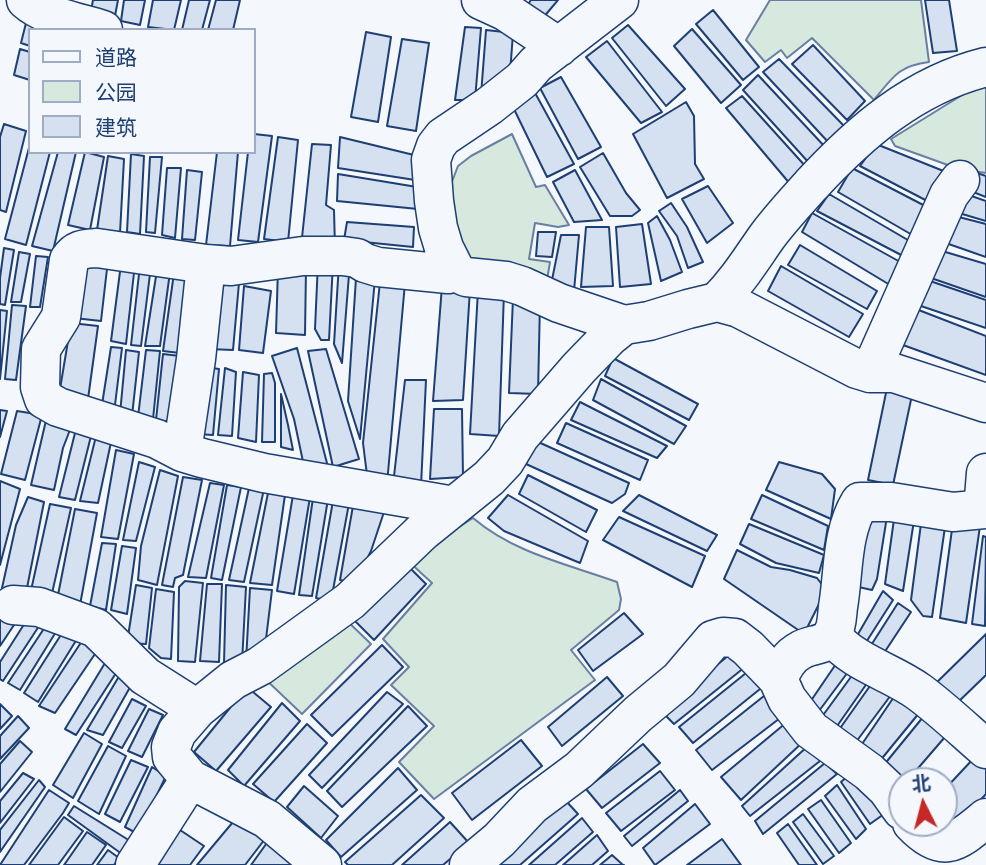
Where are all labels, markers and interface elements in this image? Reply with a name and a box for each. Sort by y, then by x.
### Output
legend [28,28,256,154]
text: 道路 [95,41,137,73]
text: 公园 [95,76,137,108]
text: 建筑 [95,111,137,143]
north arrow [888,767,958,837]
text: 北 [910,767,932,798]

